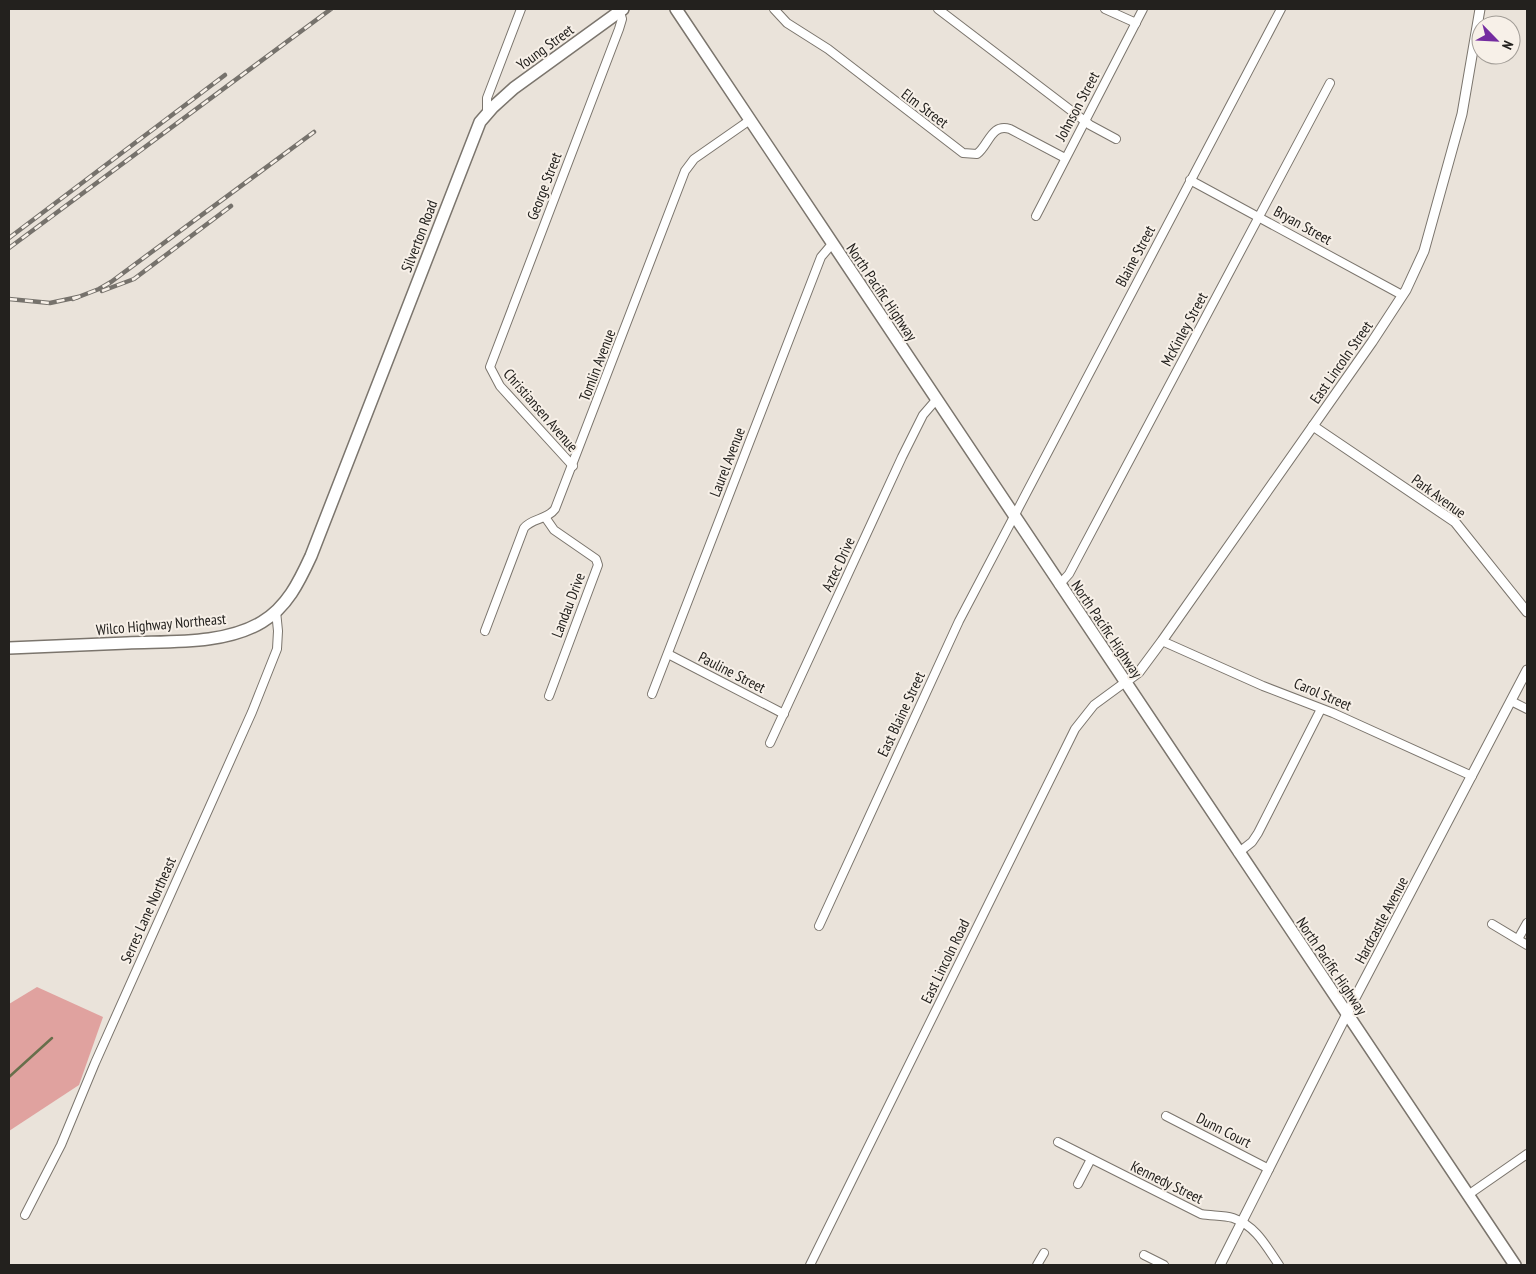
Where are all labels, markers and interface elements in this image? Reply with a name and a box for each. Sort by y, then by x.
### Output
north arrow [1471,15,1521,65]
street label: Young Street [513,20,577,74]
text: N [1498,38,1518,52]
street label: Johnson Street [1050,68,1103,145]
street label: Elm Street [898,84,952,132]
street label: George Street [522,149,566,223]
street label: Silverton Road [397,197,441,275]
street label: Bryan Street [1271,201,1335,249]
street label: Blaine Street [1111,222,1159,290]
street label: North Pacific Highway [842,240,922,345]
street label: McKinley Street [1157,289,1211,369]
street label: East Lincoln Street [1305,317,1377,407]
street label: Tomlin Avenue [575,326,619,404]
street label: Christiansen Avenue [500,364,582,456]
street label: Laurel Avenue [705,424,749,500]
street label: Park Avenue [1408,470,1470,522]
street label: Aztec Drive [817,534,859,594]
street label: Landau Drive [547,570,589,640]
street label: North Pacific Highway [1067,577,1147,682]
street label: Wilco Highway Northeast [95,609,227,639]
street label: Pauline Street [695,647,769,697]
street label: East Blaine Street [873,668,929,760]
street label: Carol Street [1291,673,1355,715]
street label: Serres Lane Northeast [116,854,180,966]
street label: Hardcastle Avenue [1350,873,1412,967]
street label: North Pacific Highway [1292,914,1372,1019]
street label: East Lincoln Road [916,916,974,1006]
street label: Dunn Court [1193,1108,1255,1152]
street label: Kennedy Street [1128,1156,1206,1208]

